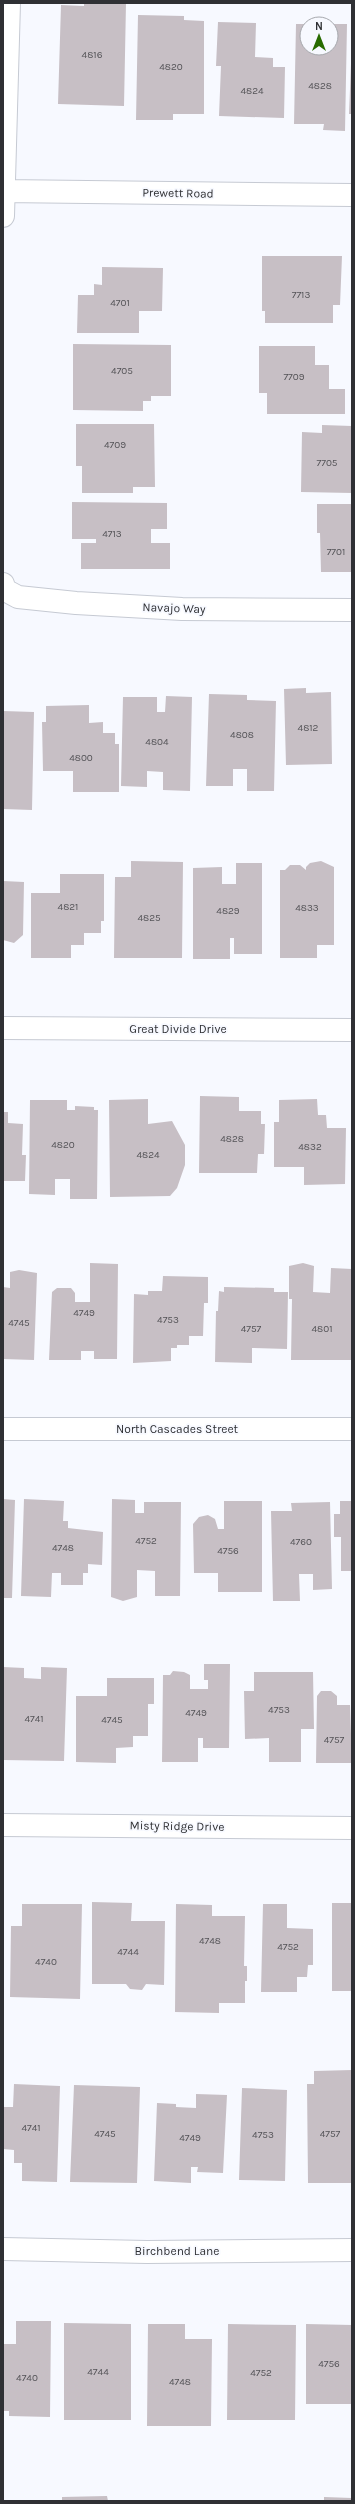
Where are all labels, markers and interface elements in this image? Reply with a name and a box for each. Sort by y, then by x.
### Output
north arrow [299,16,339,56]
text: N [315,20,323,33]
house number: 4816 [82,49,103,61]
house number: 4820 [159,61,183,73]
house number: 4828 [308,80,332,92]
house number: 4824 [240,85,264,97]
street label: Prewett Road [142,185,214,201]
house number: 7713 [292,289,310,301]
house number: 4701 [110,297,130,309]
house number: 4705 [111,365,133,377]
house number: 7709 [283,371,305,383]
house number: 4709 [104,439,126,451]
house number: 7705 [317,457,338,469]
house number: 4713 [102,528,122,540]
house number: 7701 [327,546,345,558]
street label: Navajo Way [142,600,206,616]
house number: 4812 [298,722,319,734]
house number: 4808 [230,729,254,741]
house number: 4804 [145,736,169,748]
house number: 4800 [69,752,93,764]
house number: 4821 [58,901,78,913]
house number: 4833 [295,902,319,914]
house number: 4829 [216,905,240,917]
house number: 4825 [137,912,161,924]
street label: Great Divide Drive [129,1022,227,1036]
house number: 4828 [220,1133,244,1145]
house number: 4820 [51,1139,75,1151]
house number: 4832 [298,1141,322,1153]
house number: 4824 [136,1149,160,1161]
house number: 4749 [73,1307,95,1319]
house number: 4753 [157,1314,179,1326]
house number: 4745 [8,1317,30,1329]
house number: 4757 [241,1323,262,1335]
house number: 4801 [312,1323,332,1335]
street label: North Cascades Street [116,1422,239,1436]
house number: 4752 [135,1535,157,1547]
house number: 4760 [290,1536,312,1548]
house number: 4748 [52,1542,74,1554]
house number: 4756 [217,1545,239,1557]
house number: 4753 [268,1704,290,1716]
house number: 4749 [185,1707,207,1719]
house number: 4741 [24,1713,44,1725]
house number: 4745 [101,1714,123,1726]
house number: 4757 [324,1734,345,1746]
street label: Misty Ridge Drive [129,1818,225,1834]
house number: 4748 [199,1935,221,1947]
house number: 4752 [277,1941,299,1953]
house number: 4744 [117,1946,139,1958]
house number: 4740 [35,1956,57,1968]
house number: 4741 [21,2122,41,2134]
house number: 4745 [94,2128,116,2140]
house number: 4757 [320,2128,341,2140]
house number: 4753 [252,2129,274,2141]
house number: 4749 [179,2132,201,2144]
street label: Birchbend Lane [135,2244,219,2258]
house number: 4756 [318,2358,340,2370]
house number: 4744 [87,2366,109,2378]
house number: 4752 [250,2367,272,2379]
house number: 4740 [16,2372,38,2384]
house number: 4748 [169,2376,191,2388]

